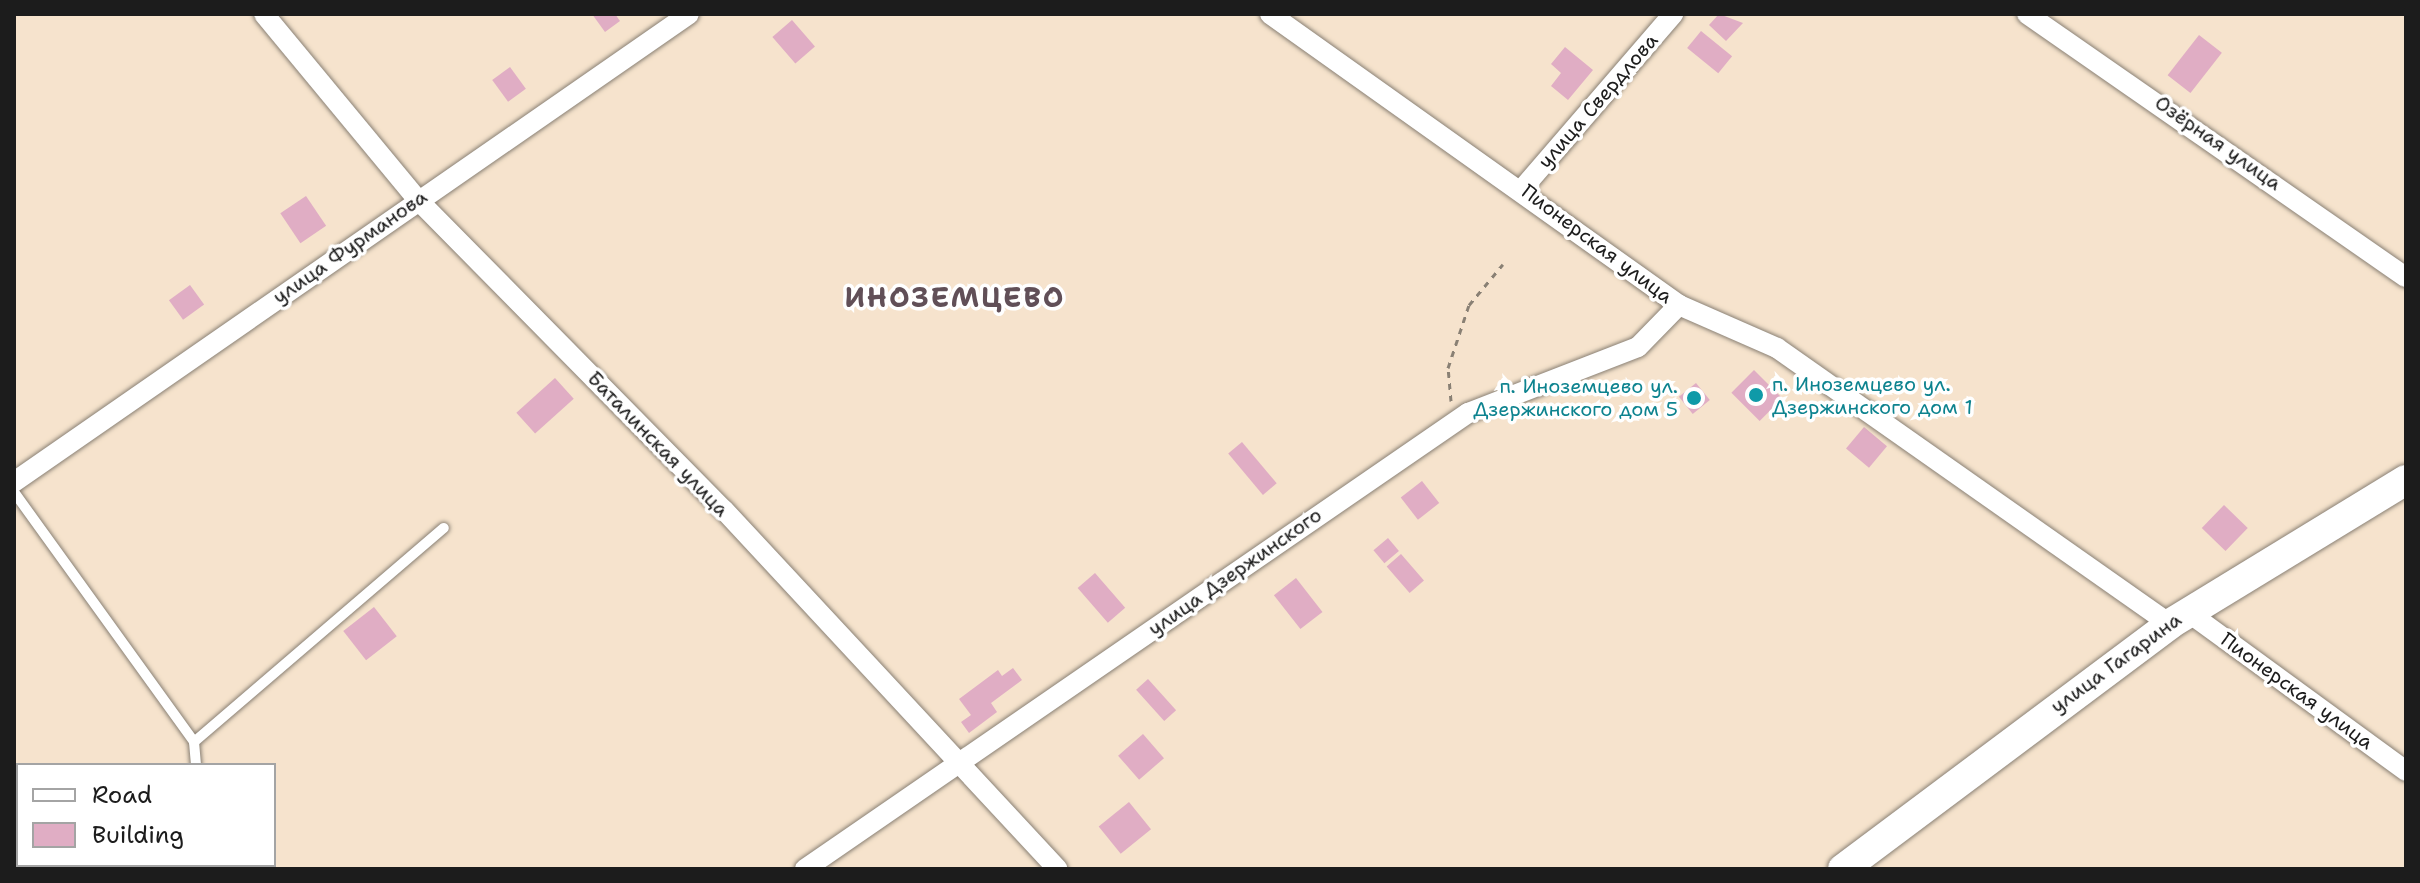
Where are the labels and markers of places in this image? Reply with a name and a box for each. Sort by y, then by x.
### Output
place label: п. Иноземцево ул. Дзержинского дом 1 [1772,372,1973,419]
place label: п. Иноземцево ул. Дзержинского дом 5 [1473,374,1678,421]
marker: п. Иноземцево ул. Дзержинского дом 1 [1747,386,1765,404]
marker: п. Иноземцево ул. Дзержинского дом 5 [1685,389,1703,407]

